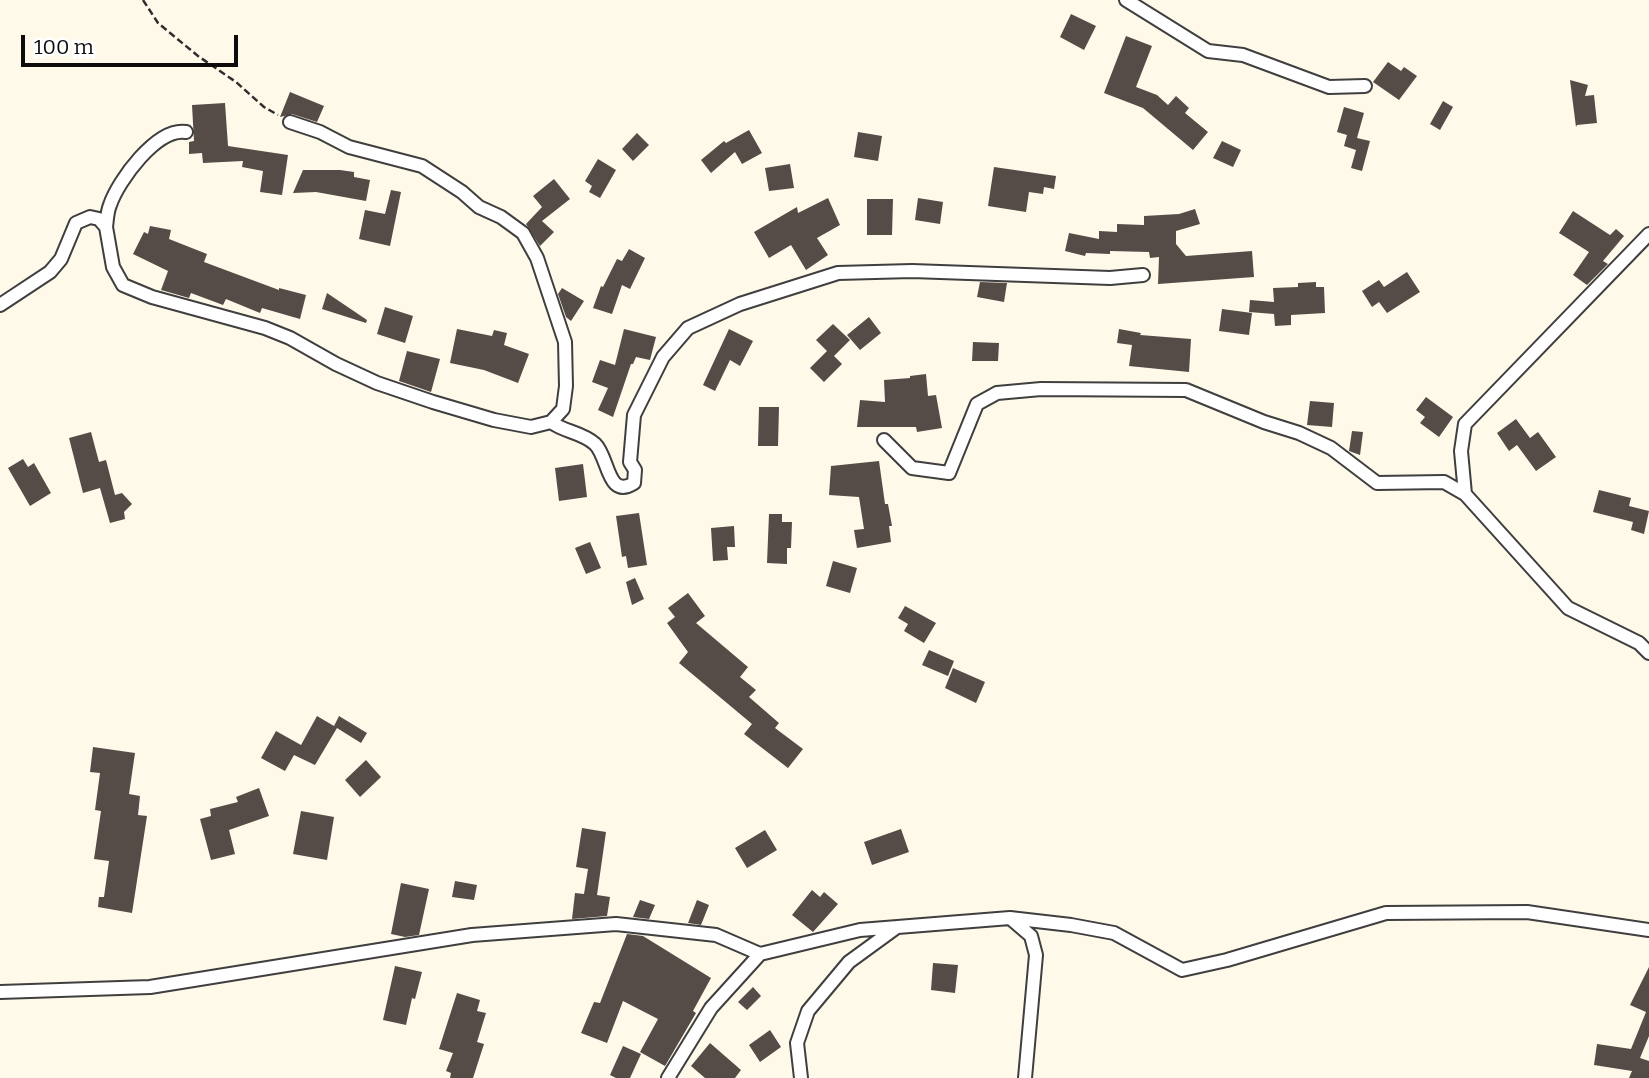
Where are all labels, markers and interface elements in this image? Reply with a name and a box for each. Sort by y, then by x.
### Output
scale bar [24,21,242,65]
text: 100 m [34,34,94,60]

